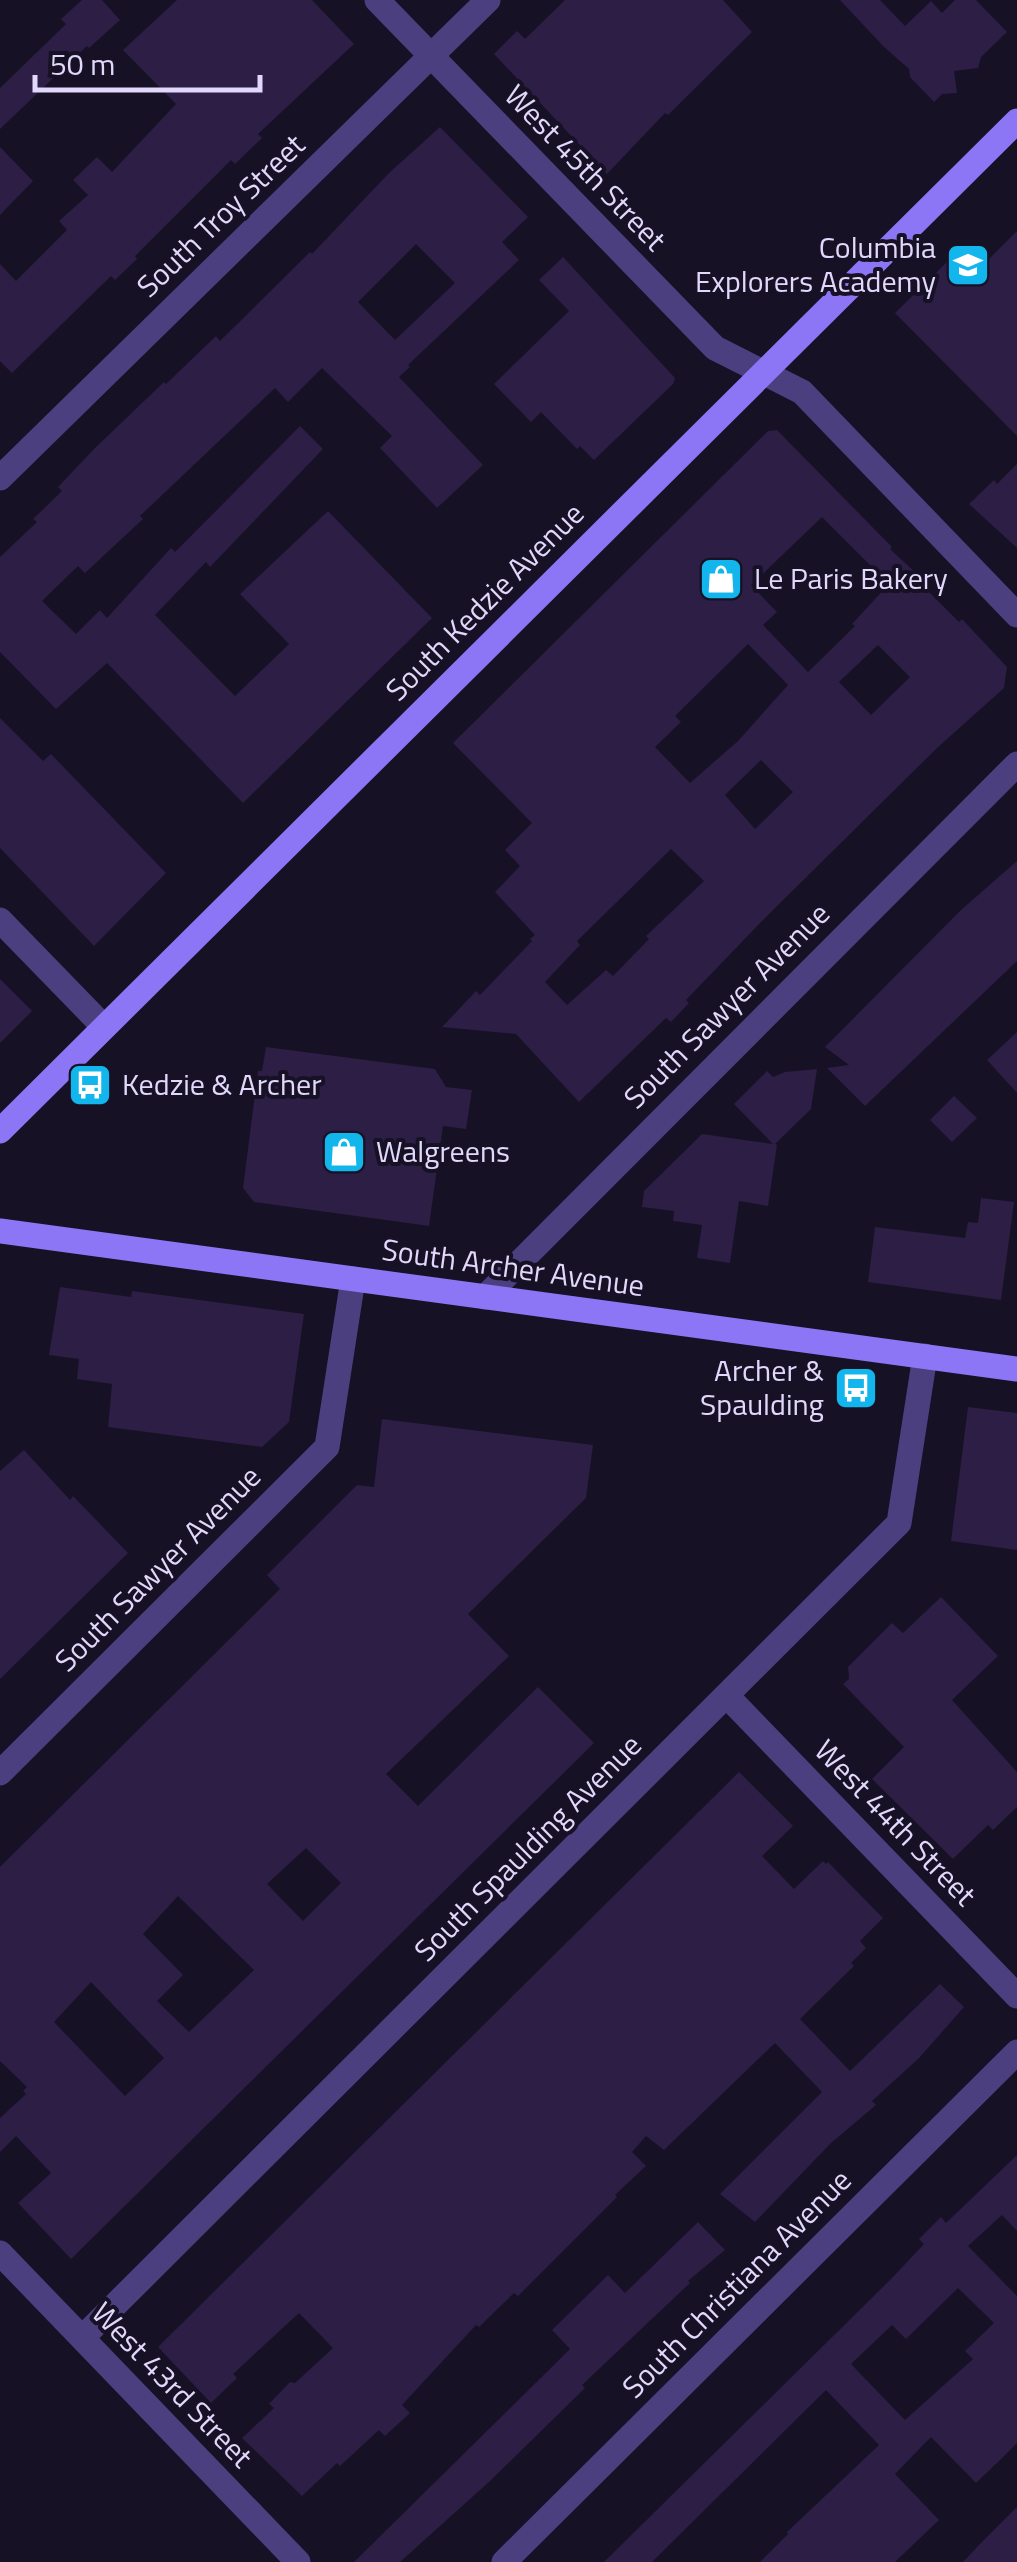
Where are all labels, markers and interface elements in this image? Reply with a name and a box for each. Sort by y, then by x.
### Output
scale bar [35,30,260,92]
text: 50 m [50,41,115,87]
street label: West 45th Street [494,73,678,261]
street label: South Troy Street [126,123,315,308]
place label: Columbia Explorers Academy [695,224,936,304]
school or university icon: Columbia Explorers Academy [945,242,991,288]
street label: South Kedzie Avenue [374,491,594,711]
place label: Le Paris Bakery [754,555,948,601]
shop icon: Le Paris Bakery [698,556,744,602]
street label: South Sawyer Avenue [613,892,840,1119]
place label: Kedzie & Archer [122,1061,322,1107]
bus stop icon: Kedzie & Archer [67,1062,113,1108]
place label: Walgreens [376,1128,510,1174]
shop icon: Walgreens [321,1129,367,1175]
street label: South Archer Avenue [379,1226,647,1308]
place label: Archer & Spaulding [700,1347,824,1427]
bus stop icon: Archer & Spaulding [833,1365,879,1411]
street label: South Sawyer Avenue [44,1455,271,1682]
street label: South Spaulding Avenue [403,1723,652,1972]
street label: West 44th Street [804,1728,988,1916]
street label: South Christiana Avenue [611,2158,862,2409]
street label: West 43rd Street [81,2291,264,2478]

